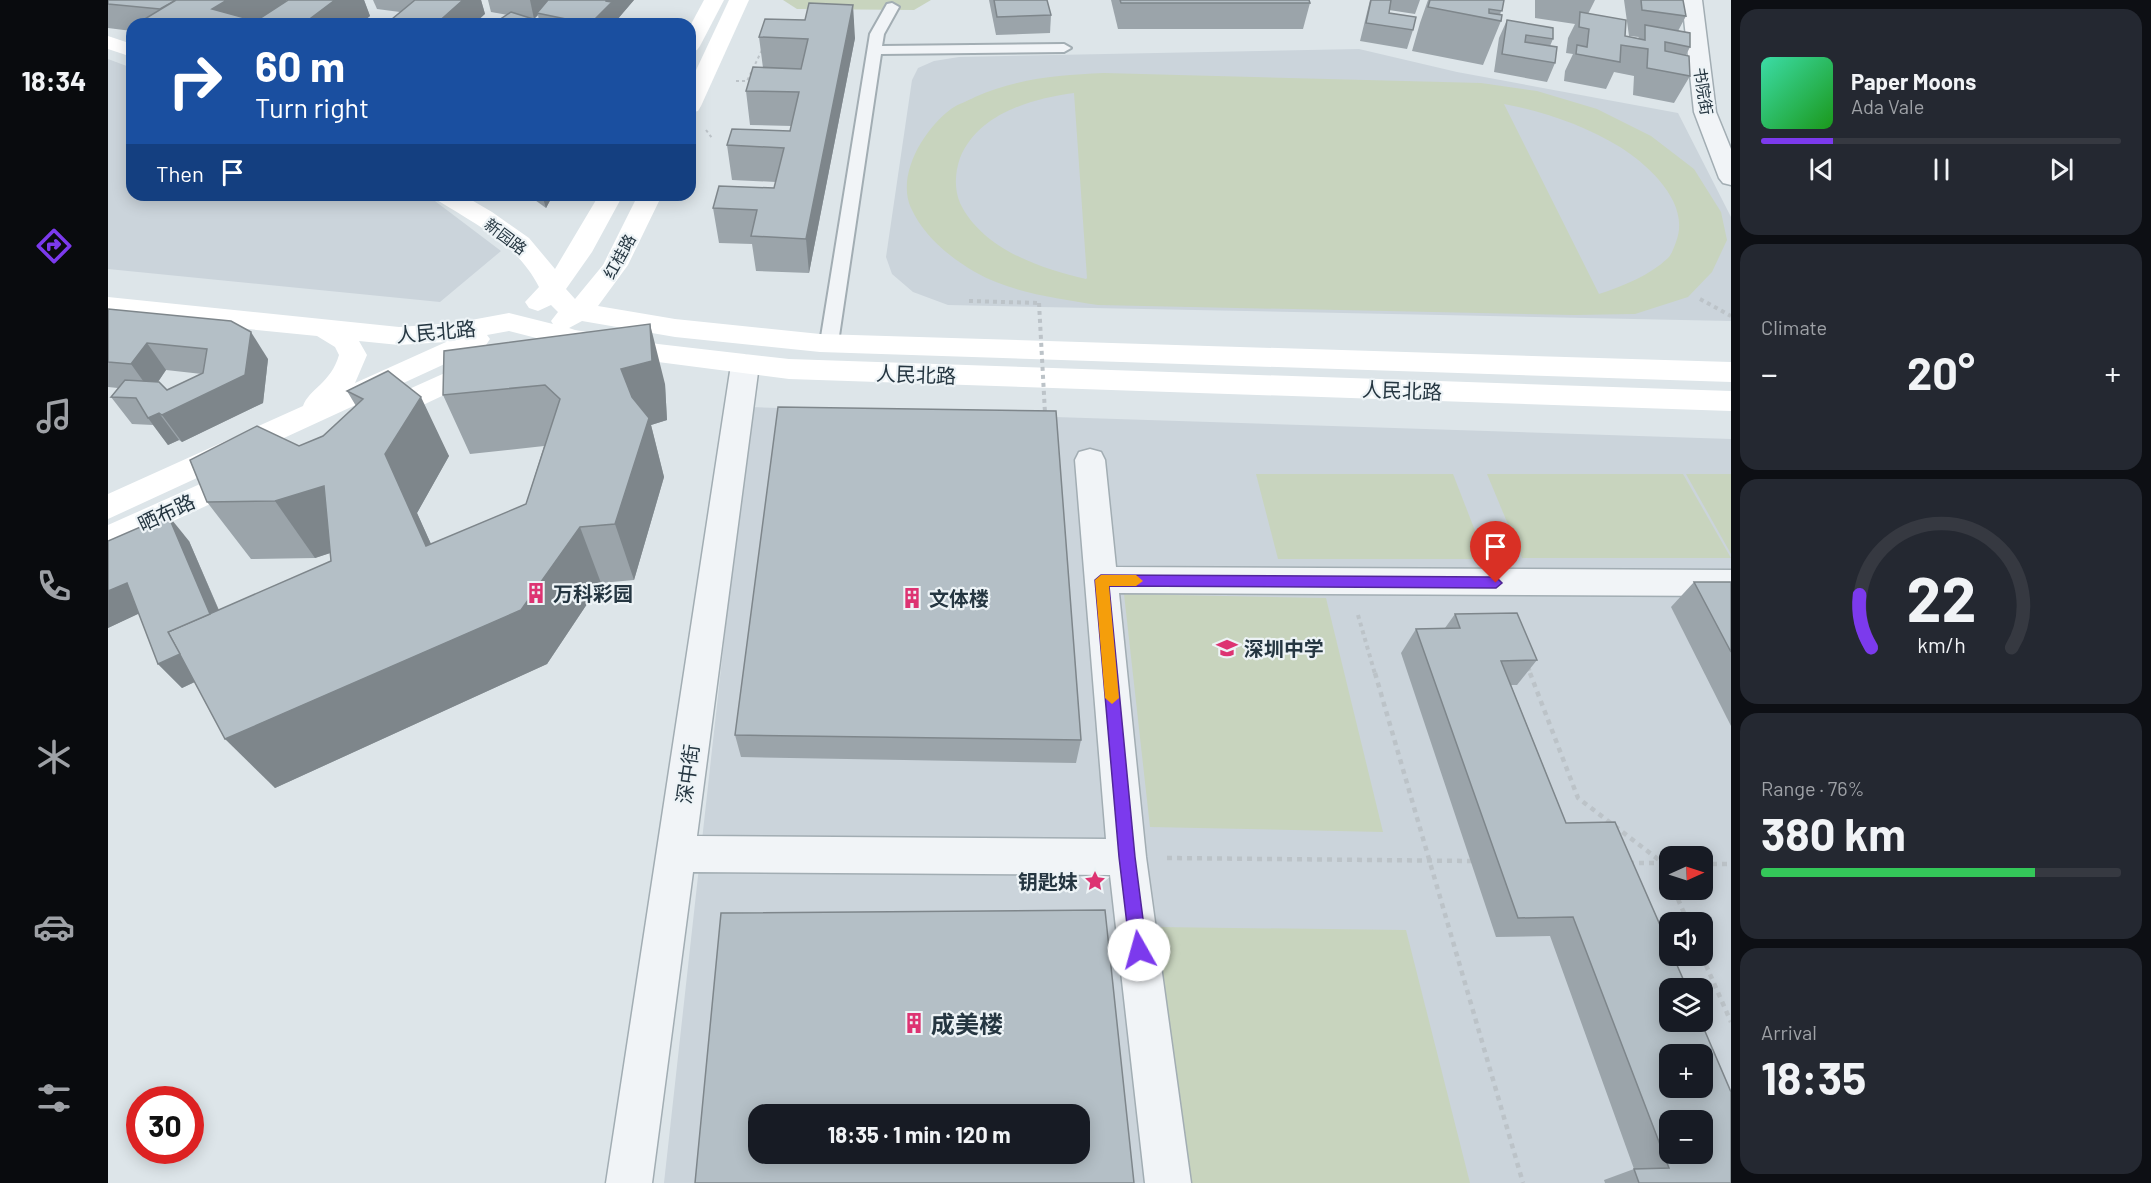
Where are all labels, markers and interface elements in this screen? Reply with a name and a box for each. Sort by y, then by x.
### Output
text: 60 m [255,40,345,90]
icon: right [156,42,234,120]
text: 18:34 [22,64,86,96]
street label: 书院街 [1691,66,1717,116]
text: Paper Moons [1851,68,1976,94]
text: Turn right [255,91,369,123]
text: Ada Vale [1851,94,1924,118]
icon: previous [1805,153,1838,186]
icon: pause [1925,153,1958,186]
icon: next [2045,153,2078,186]
icon: arrive [216,156,249,189]
text: Then [156,160,204,186]
street label: 新园路 [481,214,531,258]
icon: directions [33,225,75,267]
street label: 红桂路 [599,230,639,282]
text: Climate [1761,315,1827,339]
street label: 人民北路 [395,316,477,346]
text: 20° [1907,345,1975,399]
text: − [1761,353,1778,393]
text: + [2105,353,2121,393]
street label: 人民北路 [876,361,956,387]
street label: 人民北路 [1362,377,1442,403]
icon: music [33,395,75,437]
street label: 晒布路 [134,488,198,536]
pin [1470,521,1521,583]
icon: arrive [1479,530,1512,563]
text: 22 [1906,561,1976,635]
icon: phone [33,565,75,607]
building icon: 万科彩园 [524,581,548,605]
place label: 万科彩园 [553,581,633,605]
building icon: 文体楼 [900,586,924,610]
place label: 文体楼 [929,586,989,610]
text: km/h [1917,633,1965,658]
school or university icon: 深圳中学 [1215,636,1239,660]
place label: 深圳中学 [1244,636,1324,660]
icon: climate [33,736,75,778]
street label: 深中街 [671,743,703,805]
text: Range · 76% [1761,776,1865,800]
text: 380 km [1761,806,1906,860]
north arrow [1659,846,1713,900]
map controls [1659,846,1713,1164]
place label: 钥匙妹 [1018,869,1078,893]
place icon: 钥匙妹 [1083,869,1107,893]
icon: car [33,906,75,948]
button: sound [1659,912,1713,966]
position arrow [1107,918,1171,982]
button: layers [1659,978,1713,1032]
place label: 成美楼 [931,1009,1003,1038]
building icon: 成美楼 [902,1011,926,1035]
text: Arrival [1761,1020,1817,1044]
button: + [1659,1044,1713,1098]
text: 18:35 [1761,1050,1866,1104]
icon: filters [33,1077,75,1119]
speed limit sign: 30 [126,1086,204,1164]
button: − [1659,1110,1713,1164]
text: 18:35 · 1 min · 120 m [828,1121,1011,1147]

